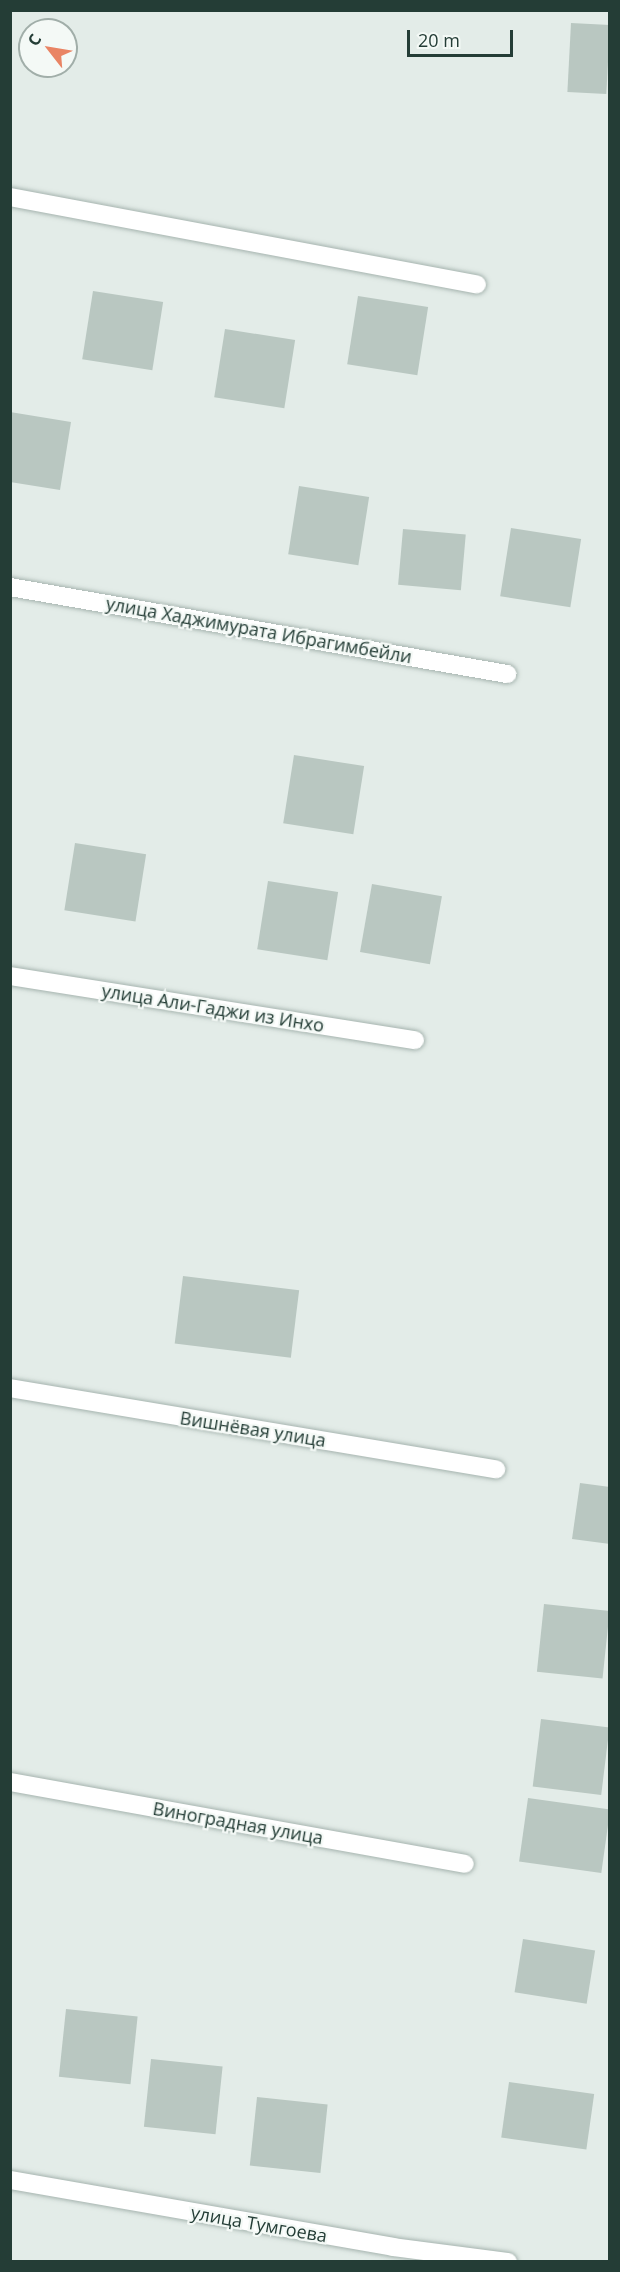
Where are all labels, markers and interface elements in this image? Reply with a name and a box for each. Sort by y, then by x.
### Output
north arrow [18,18,78,78]
scale bar [410,18,516,56]
text: 20 m [418,28,460,52]
text: С [22,30,46,50]
street label: улица Хаджимурата Ибрагимбейли [104,592,414,668]
street label: улица Али-Гаджи из Инхо [100,980,326,1036]
street label: Вишнёвая улица [178,1407,328,1451]
street label: Виноградная улица [151,1797,325,1849]
street label: улица Тумгоева [189,2201,329,2247]

